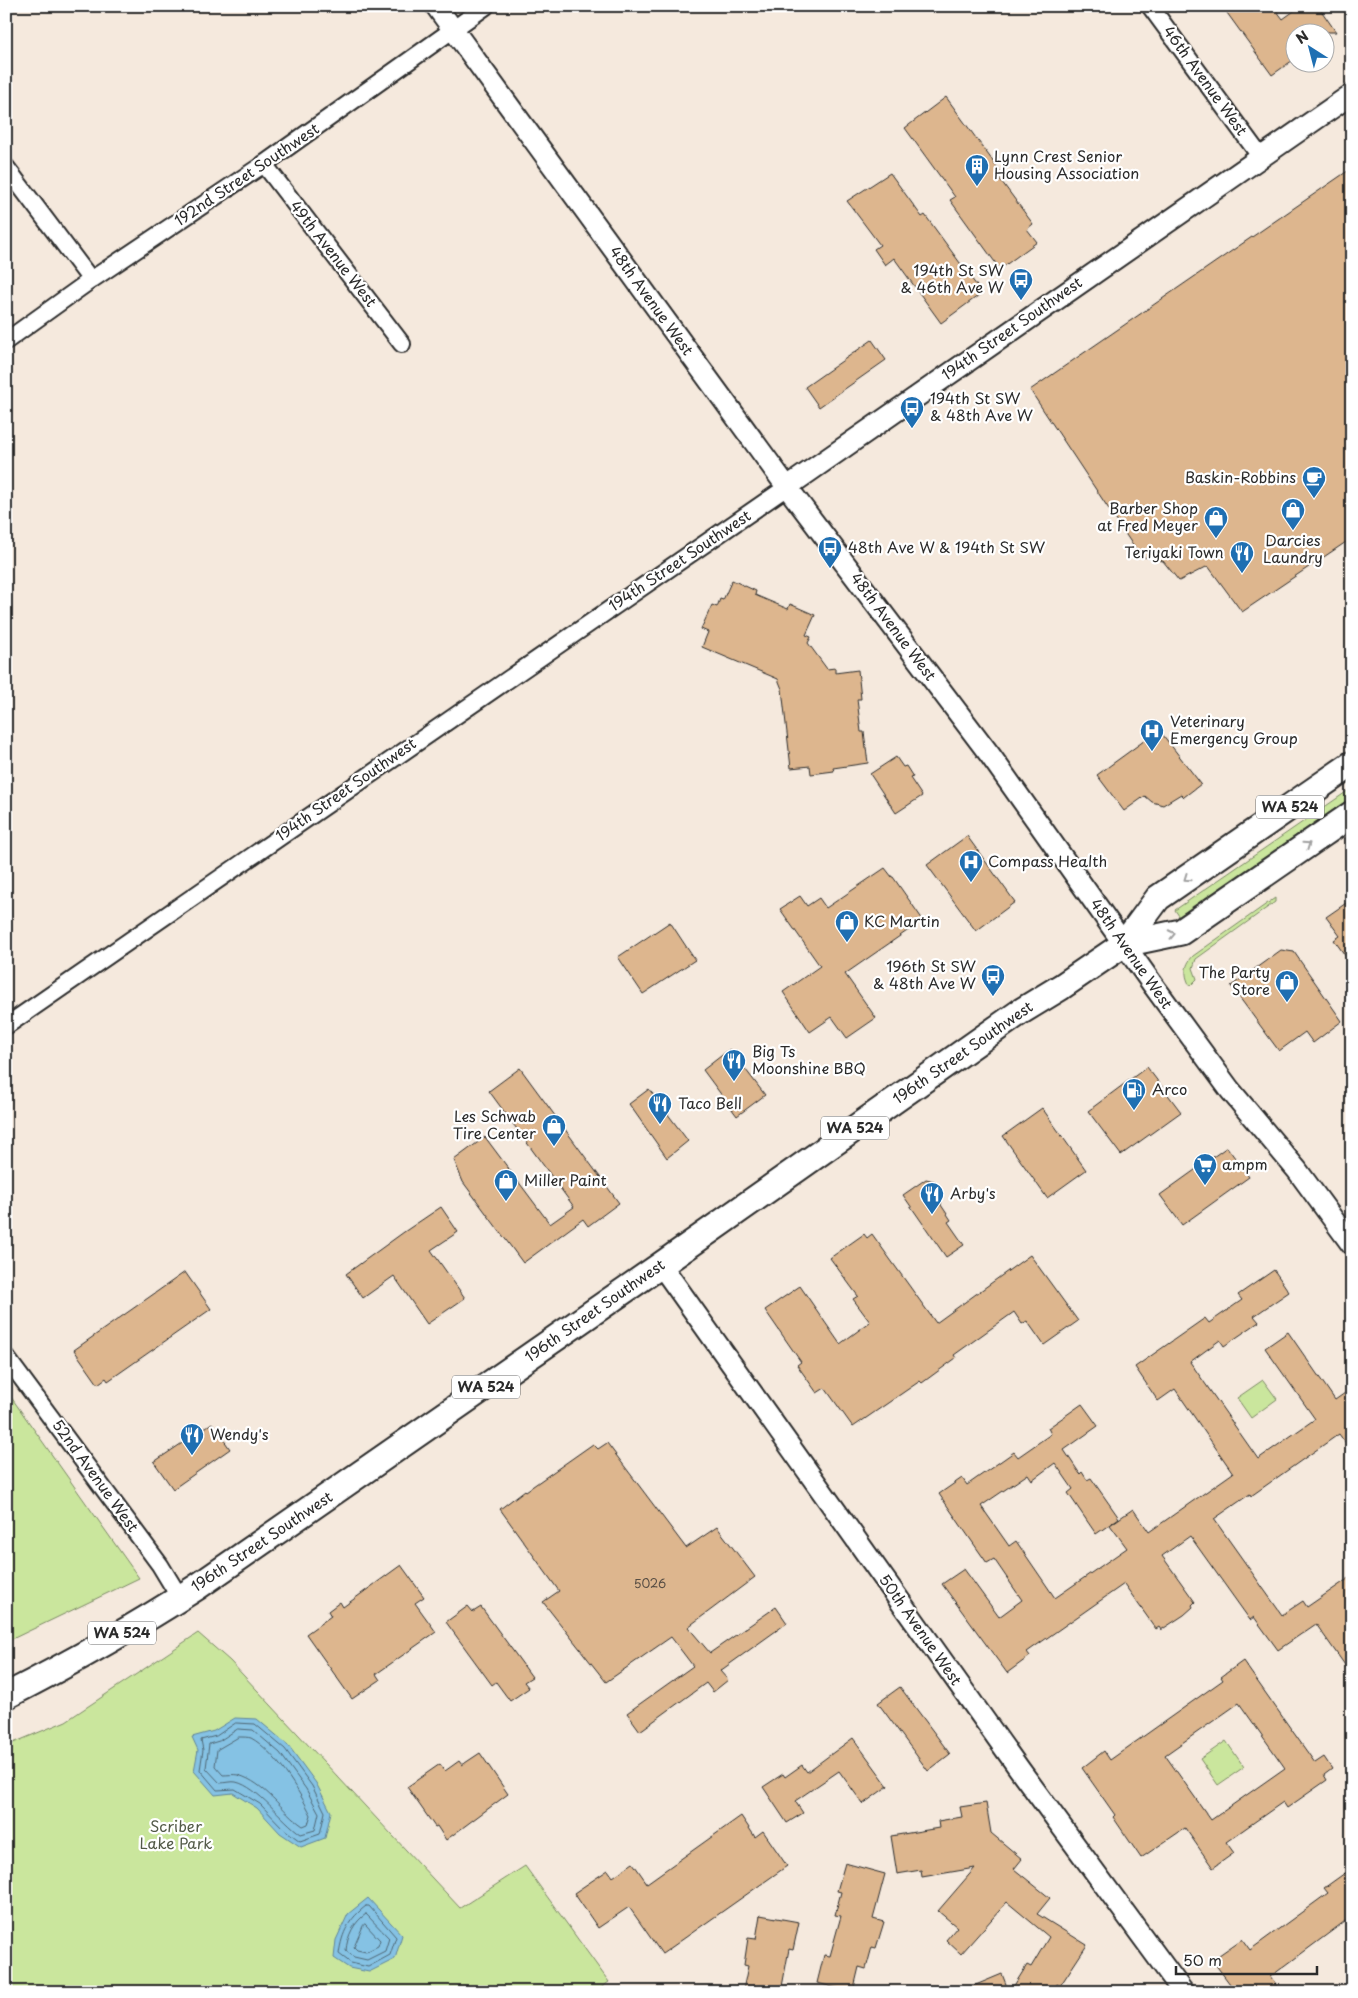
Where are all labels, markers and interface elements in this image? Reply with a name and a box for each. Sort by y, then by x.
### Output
street label: 46th Avenue West [1158,20,1254,140]
north arrow [1286,22,1336,72]
text: N [1291,25,1313,49]
street label: 192nd Street Southwest [169,117,323,231]
place label: Lynn Crest Senior Housing Association [994,144,1139,184]
building icon: Lynn Crest Senior Housing Association [964,153,990,187]
street label: 49th Avenue West [285,195,383,311]
street label: 48th Avenue West [605,241,700,360]
place label: 194th St SW & 46th Ave W [901,258,1004,298]
bus stop icon: 194th St SW & 46th Ave W [1008,267,1034,301]
street label: 194th Street Southwest [936,270,1086,385]
place label: 194th St SW & 48th Ave W [930,386,1033,426]
bus stop icon: 194th St SW & 48th Ave W [899,395,925,429]
place label: Baskin-Robbins [1185,465,1296,488]
cafe icon: Baskin-Robbins [1301,465,1327,499]
place label: Barber Shop at Fred Meyer [1097,496,1198,536]
shop icon: Darcies Laundry [1280,497,1306,531]
street label: 194th Street Southwest [603,503,755,616]
shop icon: Barber Shop at Fred Meyer [1203,505,1229,539]
place label: Darcies Laundry [1263,528,1323,568]
bus stop icon: 48th Ave W & 194th St SW [817,535,843,569]
place label: 48th Ave W & 194th St SW [848,535,1045,558]
place label: Teriyaki Town [1124,540,1224,563]
restaurant icon: Teriyaki Town [1229,540,1255,574]
street label: 48th Avenue West [846,567,943,685]
place label: Veterinary Emergency Group [1170,709,1298,749]
hospital icon: Veterinary Emergency Group [1139,718,1165,752]
street label: 194th Street Southwest [270,731,420,846]
road number: WA 524 [1256,796,1324,819]
one-way arrow [1301,842,1311,851]
hospital icon: Compass Health [958,849,984,883]
place label: Compass Health [988,849,1107,872]
one-way arrow [1183,872,1193,881]
street label: 48th Avenue West [1085,893,1179,1013]
shop icon: KC Martin [834,909,860,943]
place label: KC Martin [864,909,940,932]
one-way arrow [1168,929,1176,940]
place label: 196th St SW & 48th Ave W [873,954,976,994]
place label: The Party Store [1199,960,1270,1000]
bus stop icon: 196th St SW & 48th Ave W [980,963,1006,997]
shop icon: The Party Store [1274,969,1300,1003]
street label: 196th Street Southwest [887,995,1037,1109]
place label: Big Ts Moonshine BBQ [752,1039,866,1079]
restaurant icon: Big Ts Moonshine BBQ [721,1048,747,1082]
fuel station icon: Arco [1121,1077,1147,1111]
place label: Arco [1152,1077,1187,1100]
restaurant icon: Taco Bell [647,1091,673,1125]
place label: Taco Bell [678,1091,742,1114]
place label: Les Schwab Tire Center [453,1104,536,1144]
shop icon: Les Schwab Tire Center [541,1113,567,1147]
road number: WA 524 [821,1116,889,1140]
supermarket icon: ampm [1192,1152,1218,1186]
place label: ampm [1222,1152,1268,1175]
shop icon: Miller Paint [493,1168,519,1202]
place label: Miller Paint [524,1168,607,1191]
restaurant icon: Arby's [919,1181,945,1215]
place label: Arby's [950,1181,996,1204]
street label: 196th Street Southwest [519,1253,669,1367]
road number: WA 524 [452,1375,520,1398]
street label: 52nd Avenue West [47,1414,145,1536]
restaurant icon: Wendy's [179,1422,205,1456]
place label: Wendy's [210,1422,269,1445]
street label: 196th Street Southwest [186,1485,337,1597]
street label: 50th Avenue West [874,1569,968,1689]
house number: 5026 [634,1574,666,1592]
road number: WA 524 [88,1622,156,1645]
park label: Scriber Lake Park [139,1814,213,1854]
scale bar [1176,1943,1317,1975]
text: 50 m [1183,1948,1222,1971]

